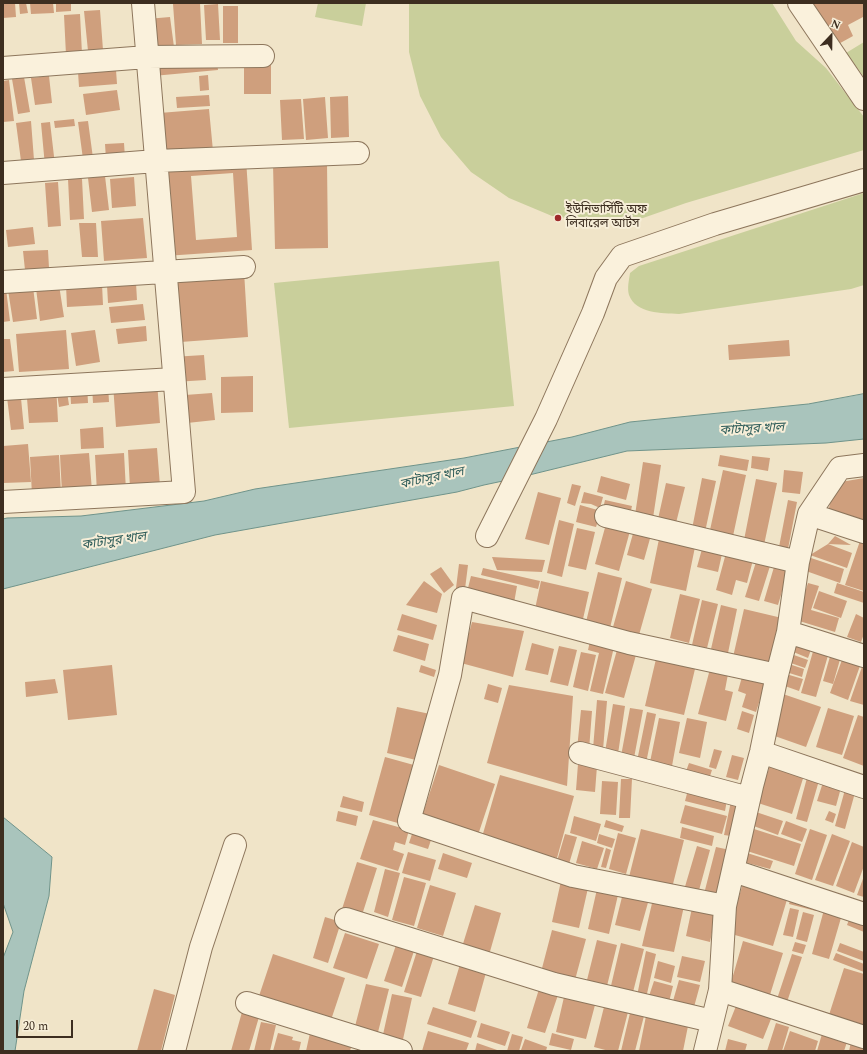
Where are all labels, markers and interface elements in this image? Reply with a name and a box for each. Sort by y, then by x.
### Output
text: N [828,15,843,34]
north arrow [811,16,851,56]
place label: ইউনিভার্সিটি অফ লিবারেল আর্টস [566,204,647,232]
marker: ইউনিভার্সিটি অফ লিবারেল আর্টস [553,213,563,223]
water label: কাটাসুর খাল [719,421,785,439]
water label: কাটাসুর খাল [399,465,465,493]
water label: কাটাসুর খাল [81,530,147,554]
scale bar [18,1012,75,1038]
text: 20 m [23,1017,48,1036]

